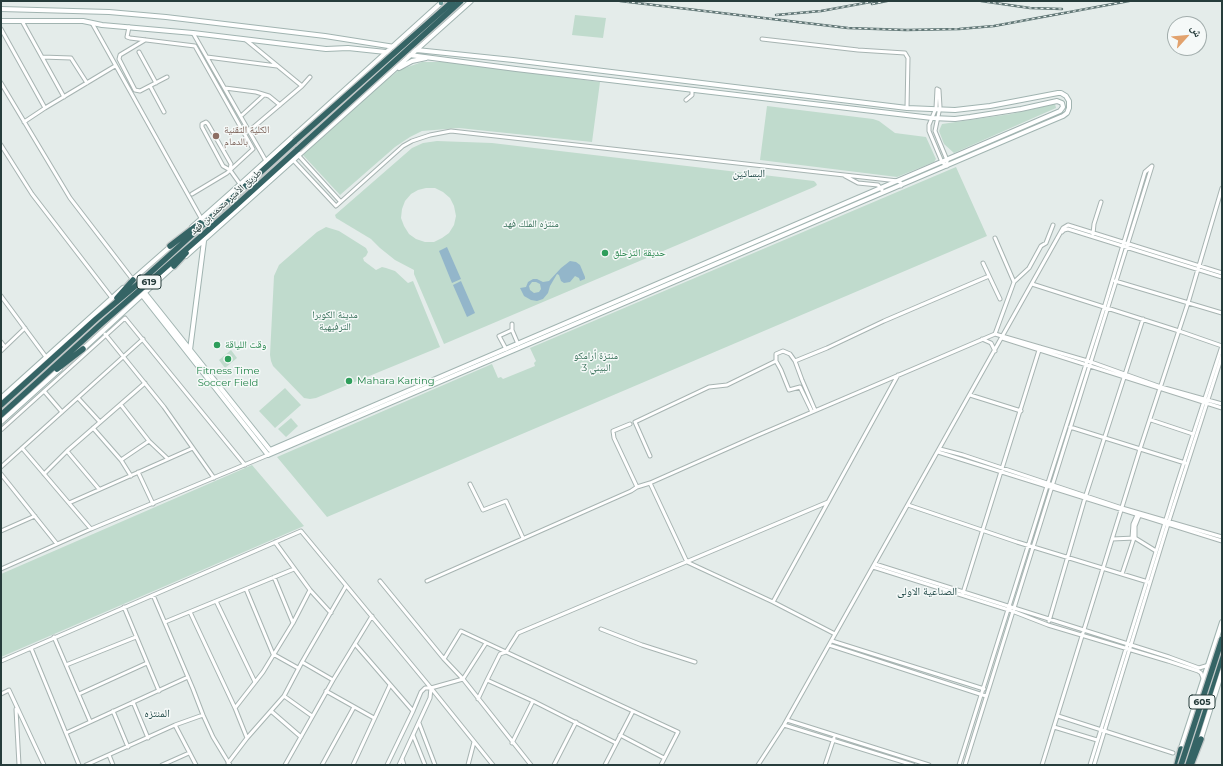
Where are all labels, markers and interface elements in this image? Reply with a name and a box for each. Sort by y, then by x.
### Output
north arrow [1167,16,1207,56]
text: ش [1188,23,1206,39]
place label: الكلية التقنية بالدمام [224,124,269,148]
marker: الكلية التقنية بالدمام [211,131,221,141]
street label: طريق الأمير محمد بن فهد [188,167,264,237]
district label: البساتين [733,167,765,181]
park label: منتزه الملك فهد [503,218,559,230]
place label: حديقة التزحلق [613,247,666,259]
marker: حديقة التزحلق [600,248,610,258]
road number: 619 [137,275,161,289]
park label: مدينة الكوبرا الترفيهية [312,309,358,332]
place label: وقت اللياقة [225,339,266,351]
marker: وقت اللياقة [212,340,222,350]
park label: منتزة أرامكو البيئي 3 [574,350,618,374]
marker: Fitness Time Soccer Field [223,354,233,364]
place label: Fitness Time Soccer Field [196,365,260,388]
place label: Mahara Karting [357,375,435,387]
marker: Mahara Karting [344,376,354,386]
district label: الصناعية الاولى [897,585,957,599]
road number: 605 [1189,695,1215,709]
district label: المنتزه [144,707,170,721]

